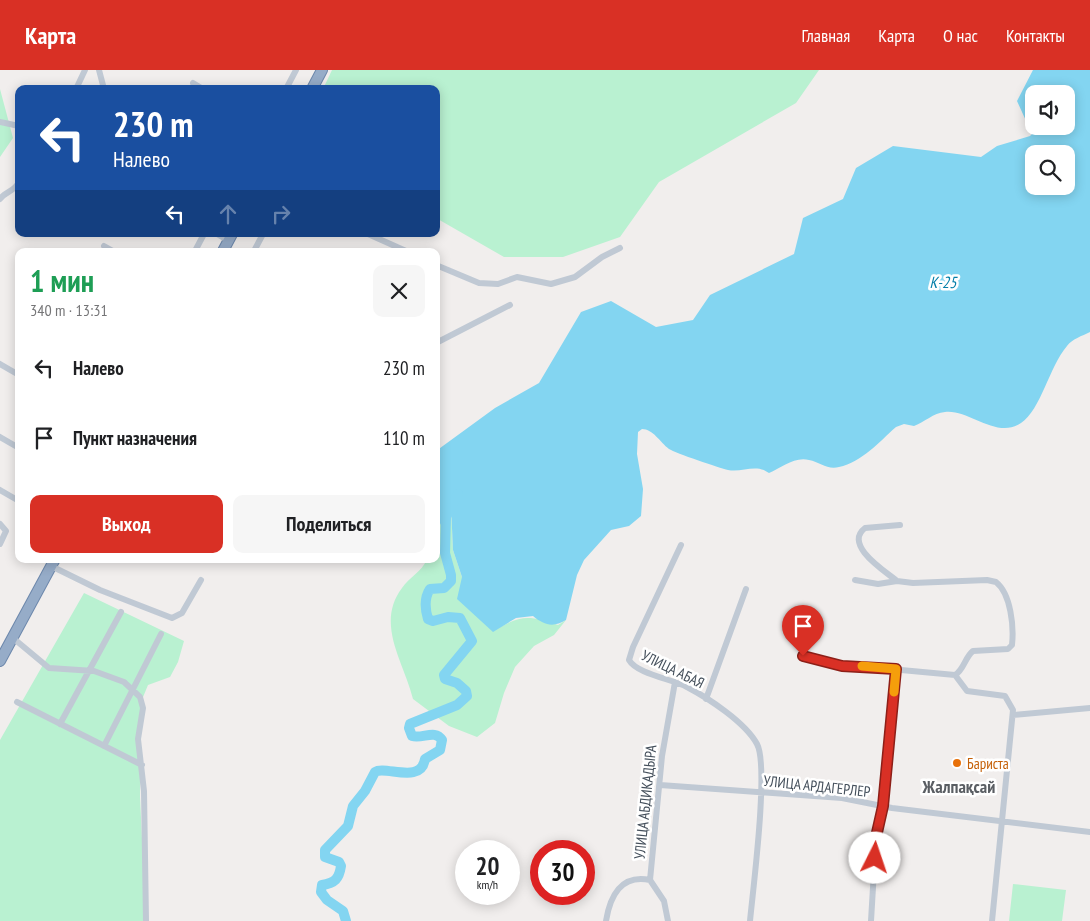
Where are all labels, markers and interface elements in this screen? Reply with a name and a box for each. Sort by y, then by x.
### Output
text: Карта [25,20,76,51]
text: Главная [802,24,850,47]
text: Карта [878,24,915,47]
text: О нас [943,24,978,47]
text: Контакты [1006,24,1065,47]
map controls [1025,85,1075,195]
button: sound [1025,85,1075,135]
text: 230 m [113,101,194,147]
icon: left [30,105,95,170]
text: Налево [113,145,170,173]
button: search [1025,145,1075,195]
icon: left [161,200,189,228]
icon: ahead [214,200,242,228]
icon: right [267,200,295,228]
text: 1 мин [30,261,94,300]
button: close [373,265,425,317]
water label: К-25 [930,272,958,292]
text: 340 m · 13:31 [30,300,108,320]
icon: left [30,354,58,382]
text: Налево [73,356,124,380]
text: 230 m [383,356,425,380]
icon: arrive [30,424,58,452]
text: Пункт назначения [73,426,197,450]
text: 110 m [383,426,425,450]
button: Выход [30,495,223,553]
button: Поделиться [233,495,425,553]
pin [782,605,824,656]
icon: arrive [789,612,817,640]
street label: УЛИЦА АБАЯ [638,646,708,692]
street label: УЛИЦА АБДИКАДЫРА [630,743,661,860]
place label: Бариста [967,754,1009,773]
marker: Бариста [951,757,963,769]
street label: УЛИЦА АРДАГЕРЛЕР [763,771,872,801]
district label: Жалпақсай [922,775,995,798]
position arrow [848,831,900,883]
speed limit sign: 30 [530,840,595,905]
text: 20 [476,850,499,882]
text: km/h [477,877,498,892]

